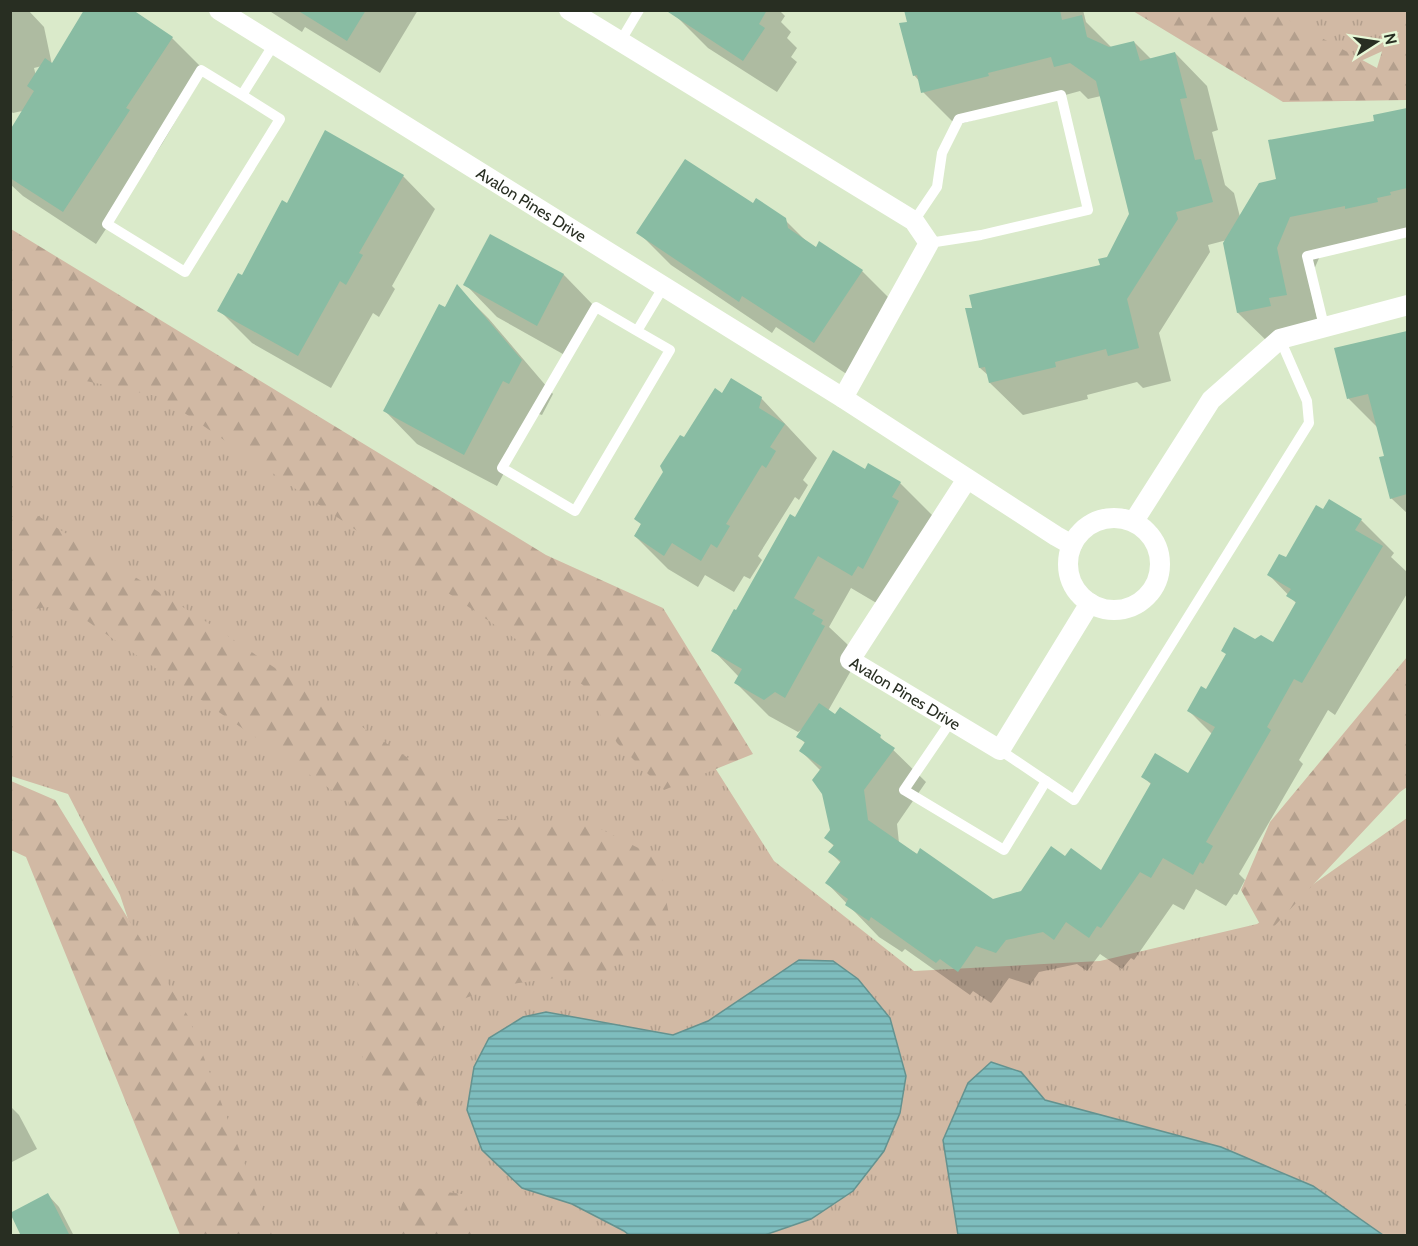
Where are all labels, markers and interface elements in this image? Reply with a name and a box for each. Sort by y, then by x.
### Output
north arrow [1346,12,1406,72]
text: N [1380,31,1401,46]
street label: Avalon Pines Drive [473,163,590,246]
street label: Avalon Pines Drive [847,653,964,734]

